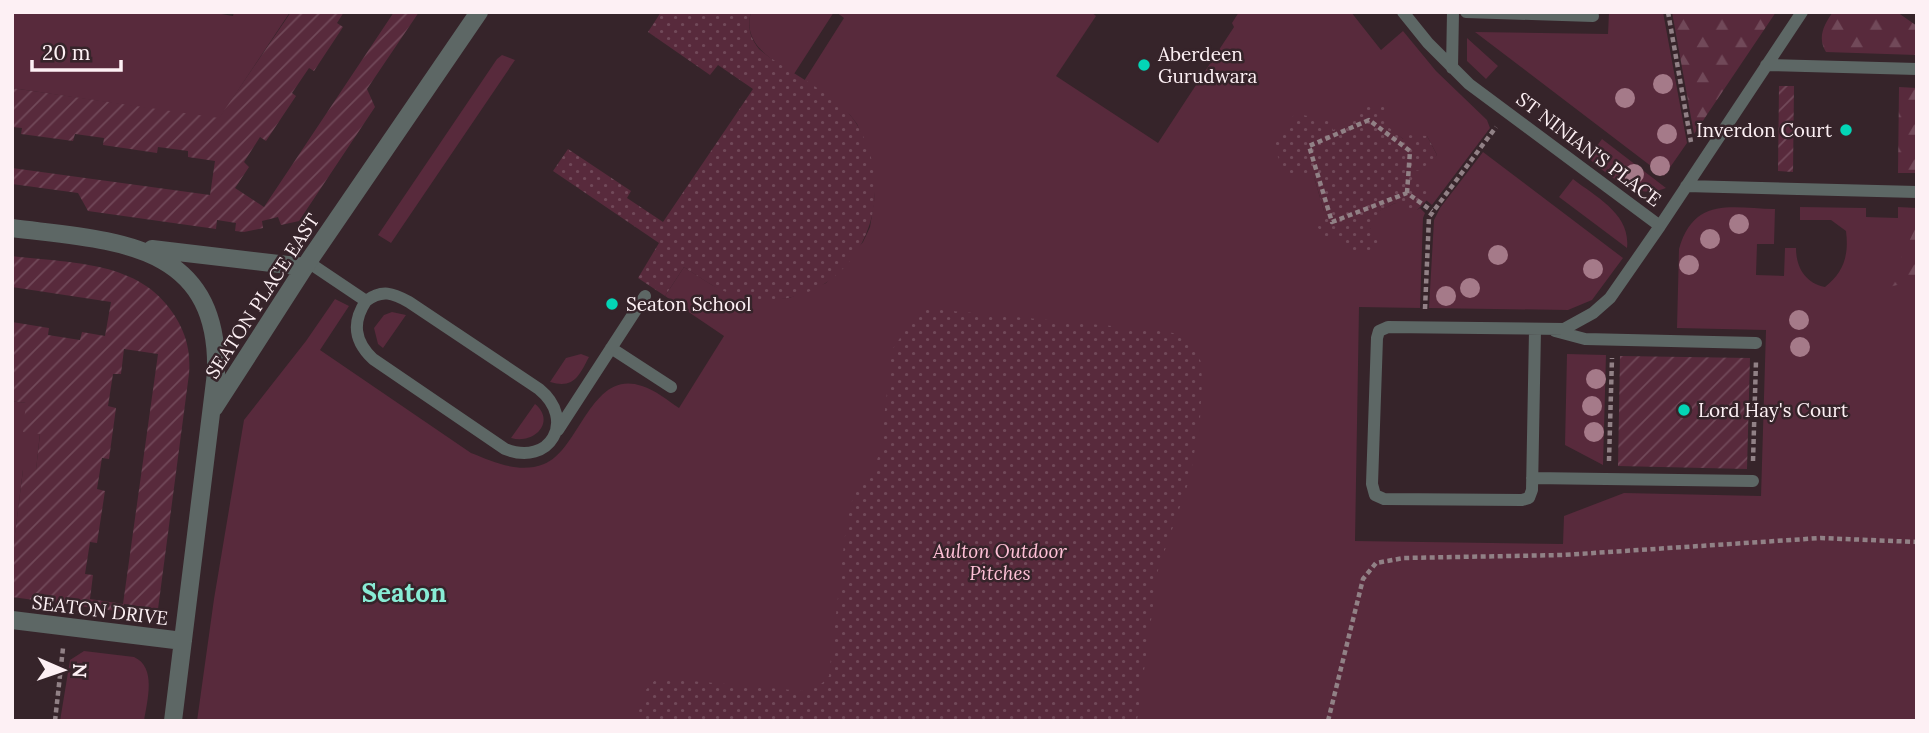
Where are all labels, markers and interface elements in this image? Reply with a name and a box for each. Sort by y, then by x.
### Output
scale bar [32,28,121,72]
text: 20 m [42,39,91,66]
place label: Aberdeen Gurudwara [1157,42,1258,88]
marker: Aberdeen Gurudwara [1136,57,1152,73]
street label: ST NINIAN'S PLACE [1512,87,1666,211]
place label: Inverdon Court [1696,118,1833,142]
marker: Inverdon Court [1838,122,1854,138]
street label: SEATON PLACE EAST [200,209,324,383]
place label: Seaton School [626,292,751,316]
marker: Seaton School [604,296,620,312]
place label: Lord Hay's Court [1698,398,1849,422]
marker: Lord Hay's Court [1676,402,1692,418]
park label: Aulton Outdoor Pitches [932,539,1067,585]
district label: Seaton [361,576,447,609]
street label: SEATON DRIVE [31,590,169,630]
north arrow [28,635,98,705]
text: N [68,663,92,679]

